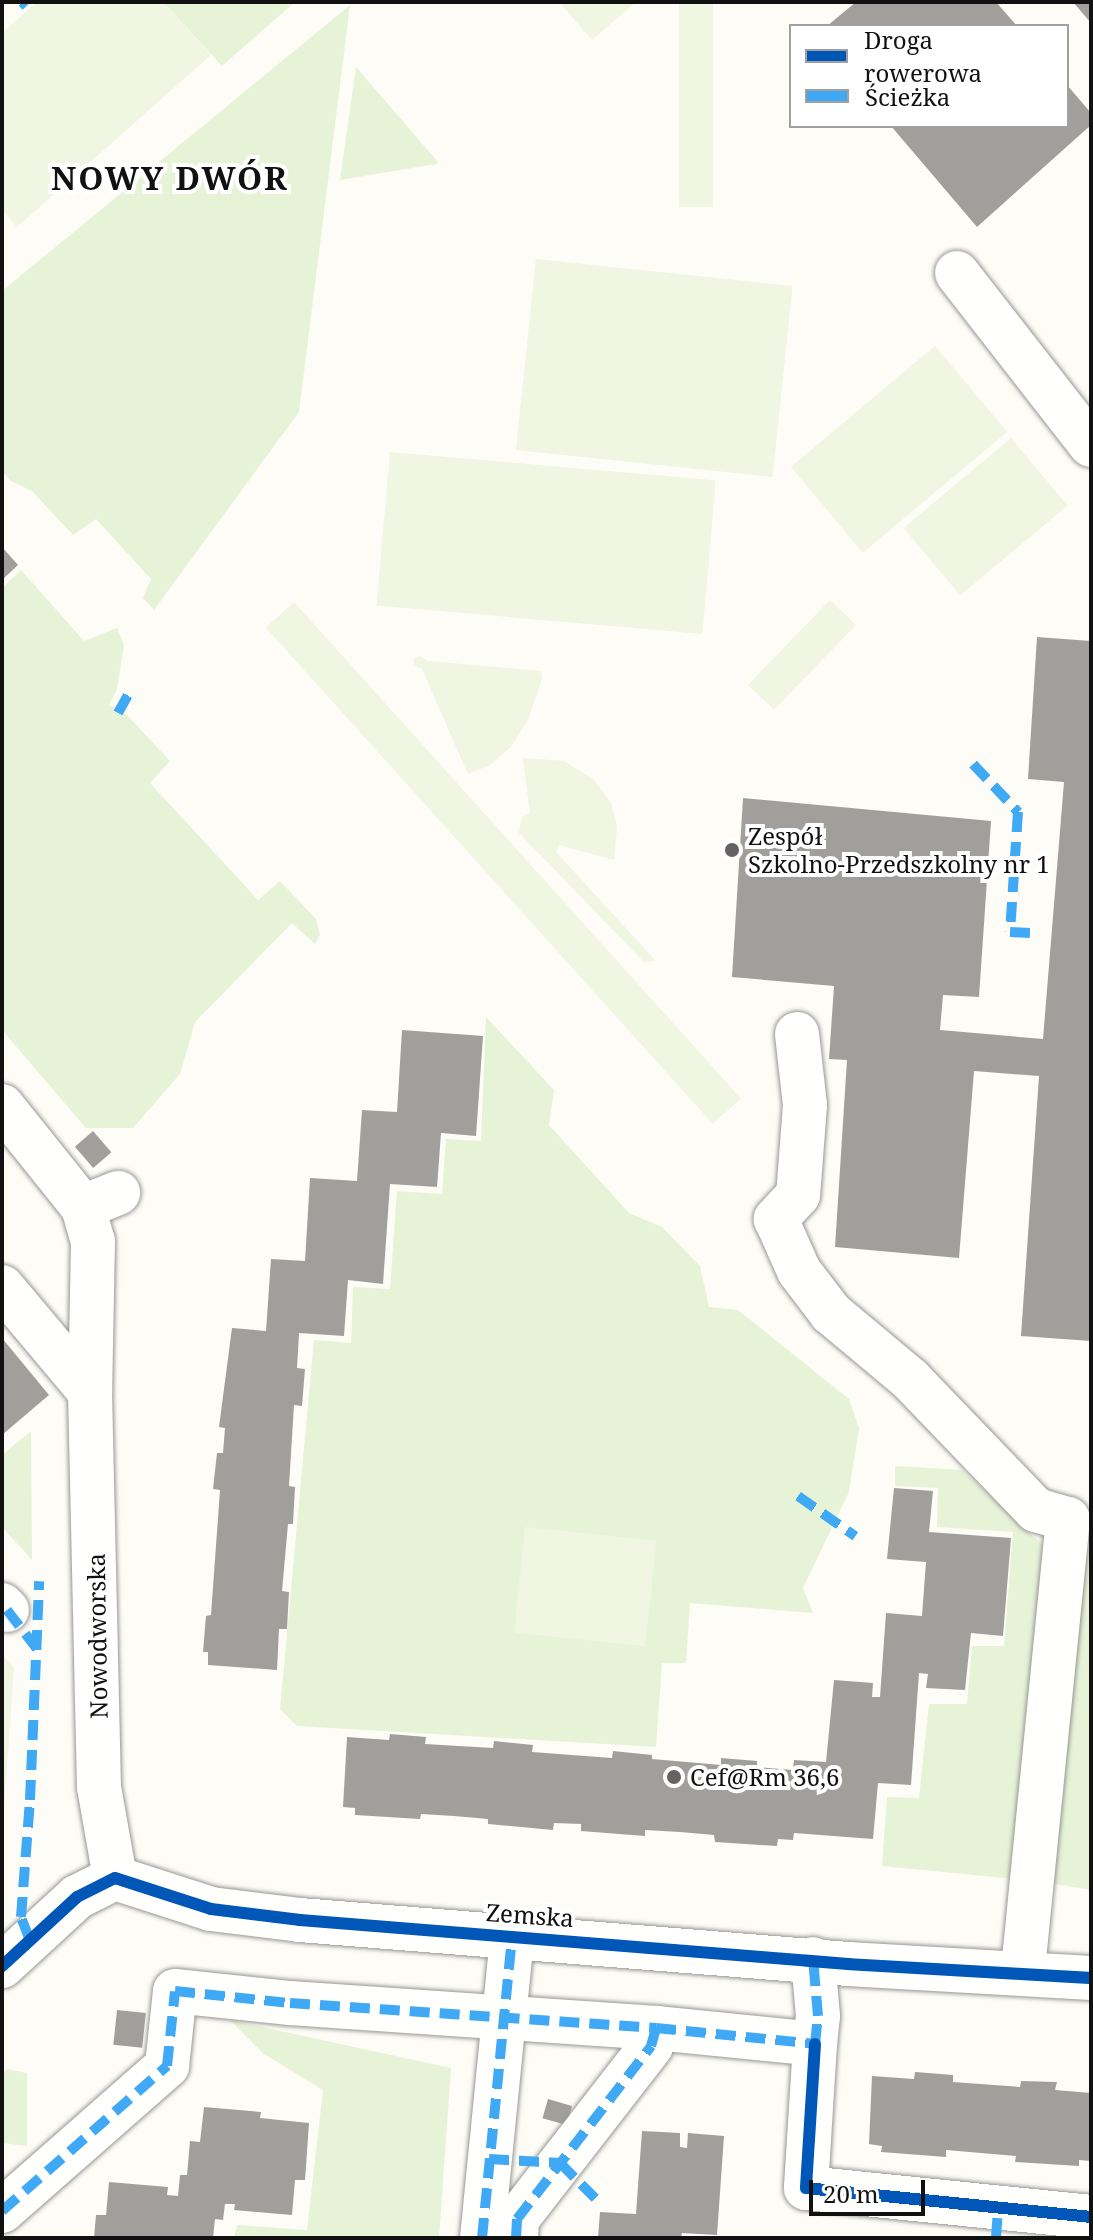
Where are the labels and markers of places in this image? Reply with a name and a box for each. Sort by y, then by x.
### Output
place label: Zespół Szkolno-Przedszkolny nr 1 [748,822,1050,878]
marker: Zespół Szkolno-Przedszkolny nr 1 [723,841,741,859]
place label: Cef@Rm 36,6 [690,1763,839,1791]
marker: Cef@Rm 36,6 [665,1768,683,1786]

